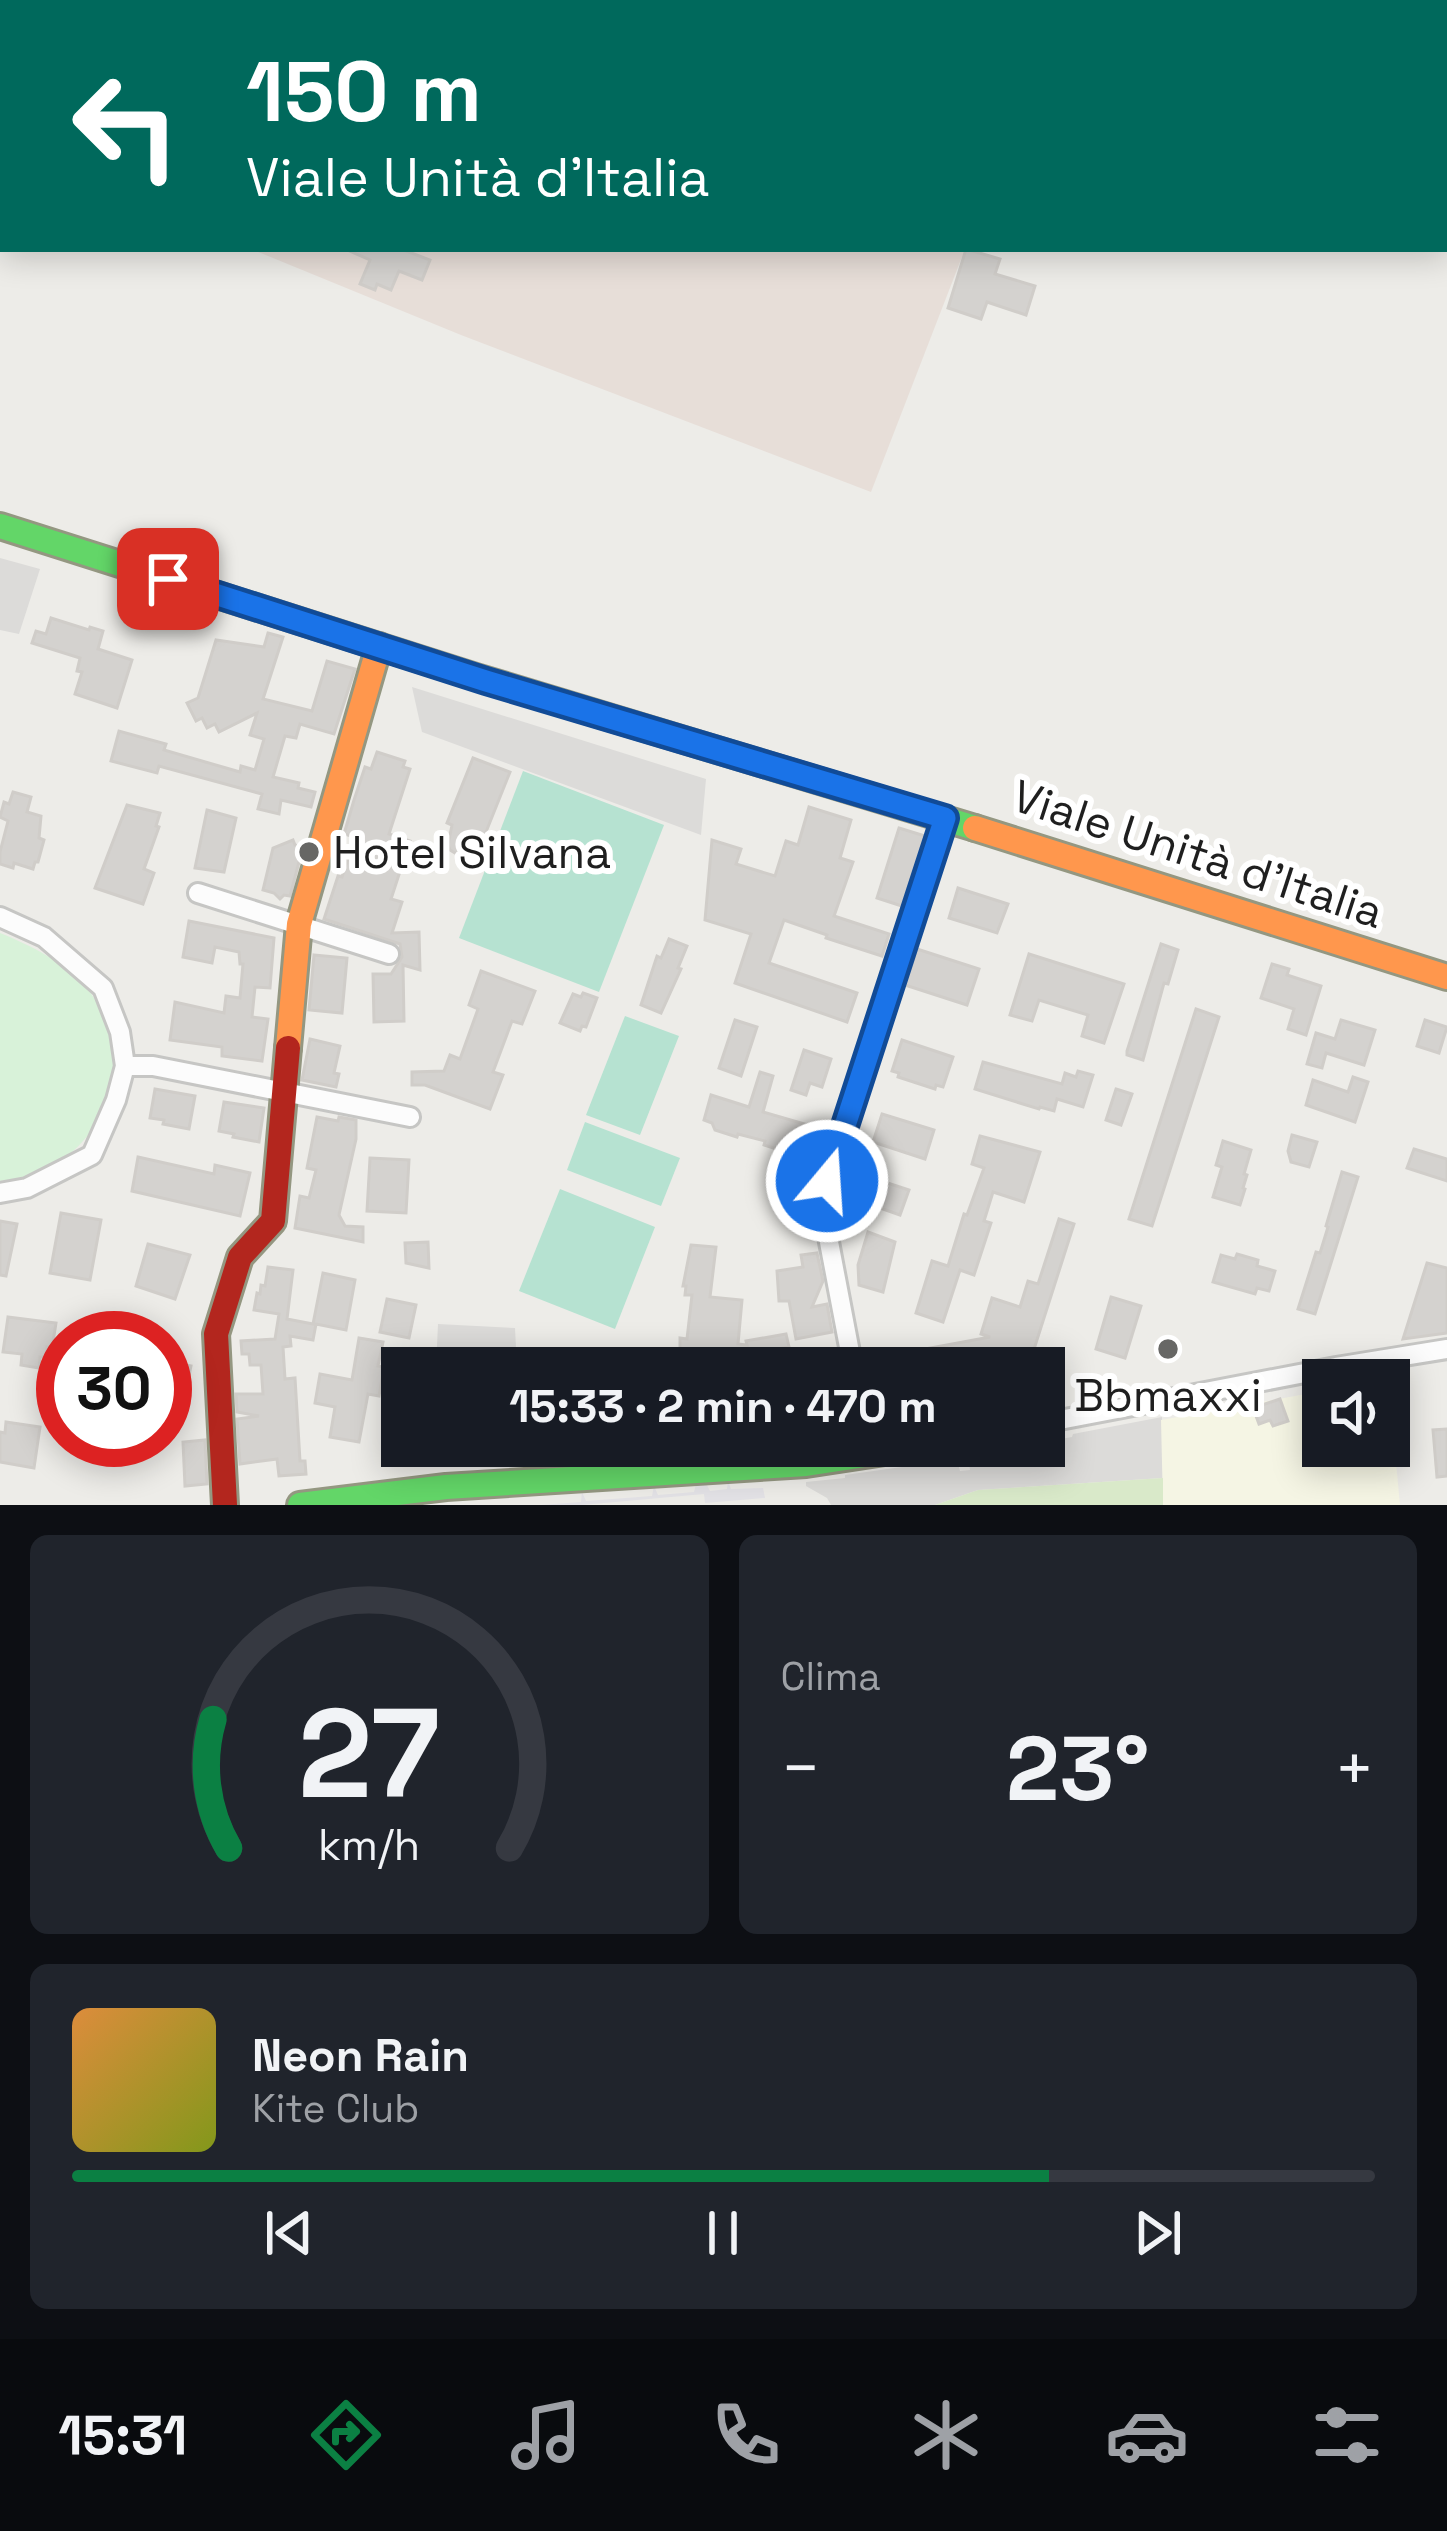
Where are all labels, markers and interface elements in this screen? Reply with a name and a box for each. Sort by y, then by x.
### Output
text: 150 m [246,38,482,146]
icon: left [48,48,204,204]
text: Viale Unità d'Italia [246,143,709,212]
pin [117,528,219,630]
icon: arrive [135,546,201,612]
street label: Viale Unità d'Italia [1006,767,1390,941]
place label: Hotel Silvana [333,824,611,881]
marker: Hotel Silvana [296,839,322,865]
position arrow [764,1118,890,1244]
speed limit sign: 30 [36,1311,192,1467]
marker: Bbmaxxi [1155,1336,1181,1362]
map controls [1302,1359,1410,1467]
button: sound [1302,1359,1410,1467]
place label: Bbmaxxi [1074,1367,1262,1424]
text: 15:33 · 2 min · 470 m [509,1378,937,1435]
text: Clima [781,1652,881,1701]
text: 27 [298,1674,440,1833]
text: 23° [1006,1711,1150,1826]
text: − [781,1726,821,1810]
text: + [1334,1726,1375,1810]
text: km/h [318,1817,420,1872]
text: Neon Rain [252,2027,469,2084]
text: Kite Club [252,2084,419,2133]
icon: previous [256,2200,322,2266]
icon: pause [690,2200,756,2266]
icon: next [1125,2200,1191,2266]
icon: directions [304,2393,388,2477]
icon: music [504,2393,588,2477]
icon: phone [704,2393,788,2477]
icon: climate [904,2393,988,2477]
icon: car [1105,2393,1189,2477]
icon: filters [1305,2393,1389,2477]
text: 15:31 [58,2401,187,2470]

